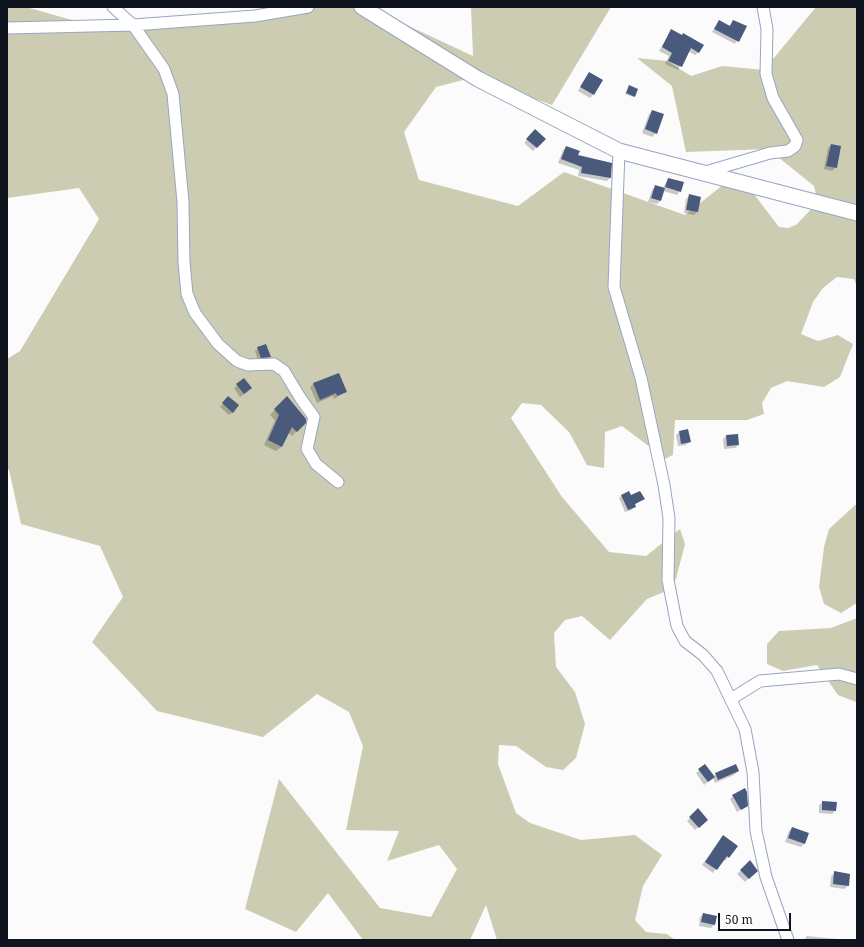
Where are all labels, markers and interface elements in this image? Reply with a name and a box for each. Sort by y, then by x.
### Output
scale bar [720,905,793,931]
text: 50 m [725,911,753,928]

